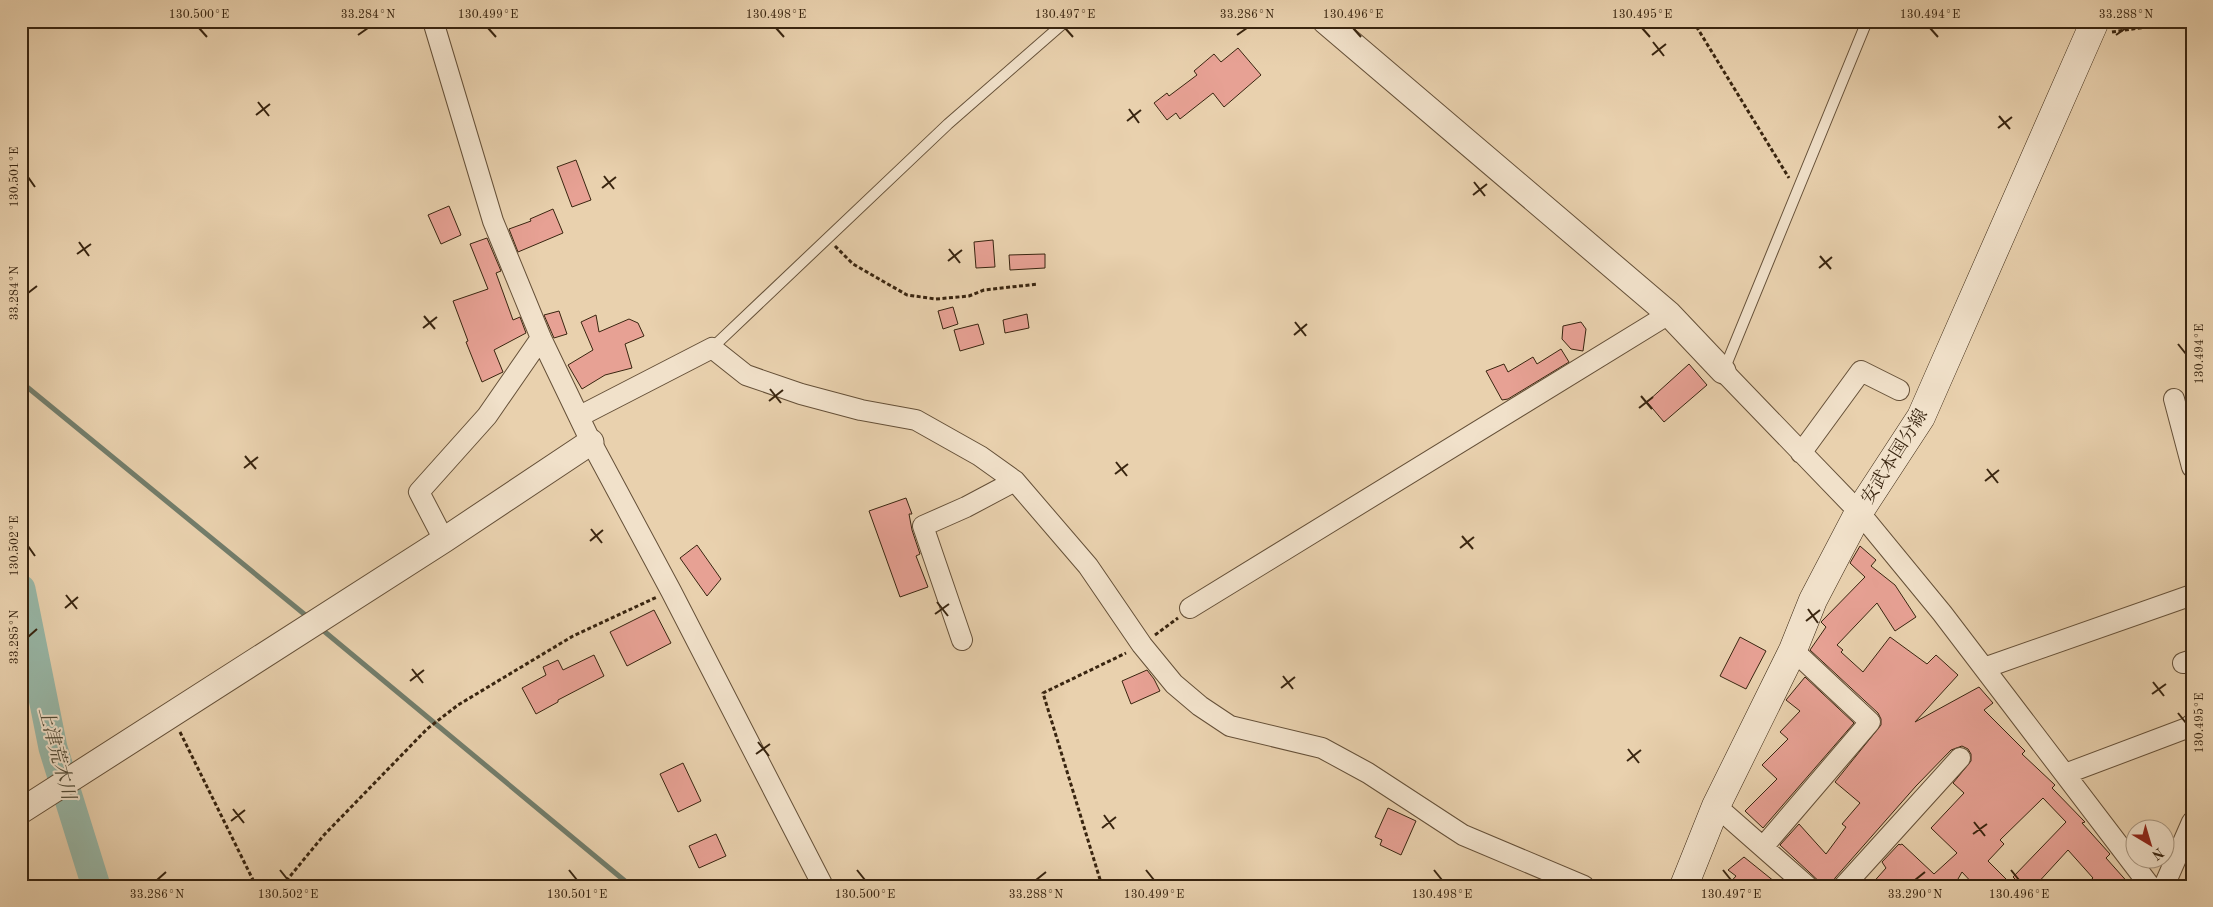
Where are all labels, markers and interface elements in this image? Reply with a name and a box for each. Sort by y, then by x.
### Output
text: 130.500°E [169,8,229,21]
text: 130.495°E [1612,8,1672,21]
text: 33.284°N [341,9,395,21]
text: 130.499°E [458,9,518,21]
text: 130.498°E [746,9,806,21]
text: 130.497°E [1035,9,1095,21]
text: 33.286°N [1220,9,1274,21]
text: 130.496°E [1323,9,1383,21]
text: 130.494°E [1900,9,1960,21]
text: 33.288°N [2099,9,2153,21]
text: 130.501°E [8,147,21,207]
text: 33.284°N [9,266,21,320]
text: 130.494°E [2194,324,2206,384]
street label: 安武本国分線 [1857,405,1931,507]
text: 130.502°E [8,516,21,576]
text: 33.285°N [8,610,21,664]
text: 130.495°E [2193,693,2206,753]
water label: 上津荒木川 [34,705,80,804]
north arrow [2126,820,2176,870]
text: N [2149,845,2166,862]
text: 130.502°E [258,888,318,901]
text: 130.501°E [547,888,607,901]
text: 130.500°E [835,888,895,901]
text: 33.286°N [130,889,184,901]
text: 33.288°N [1009,889,1063,901]
text: 130.499°E [1124,889,1184,901]
text: 130.498°E [1412,889,1472,901]
text: 130.497°E [1701,889,1761,901]
text: 33.290°N [1888,889,1942,901]
text: 130.496°E [1989,889,2049,901]

